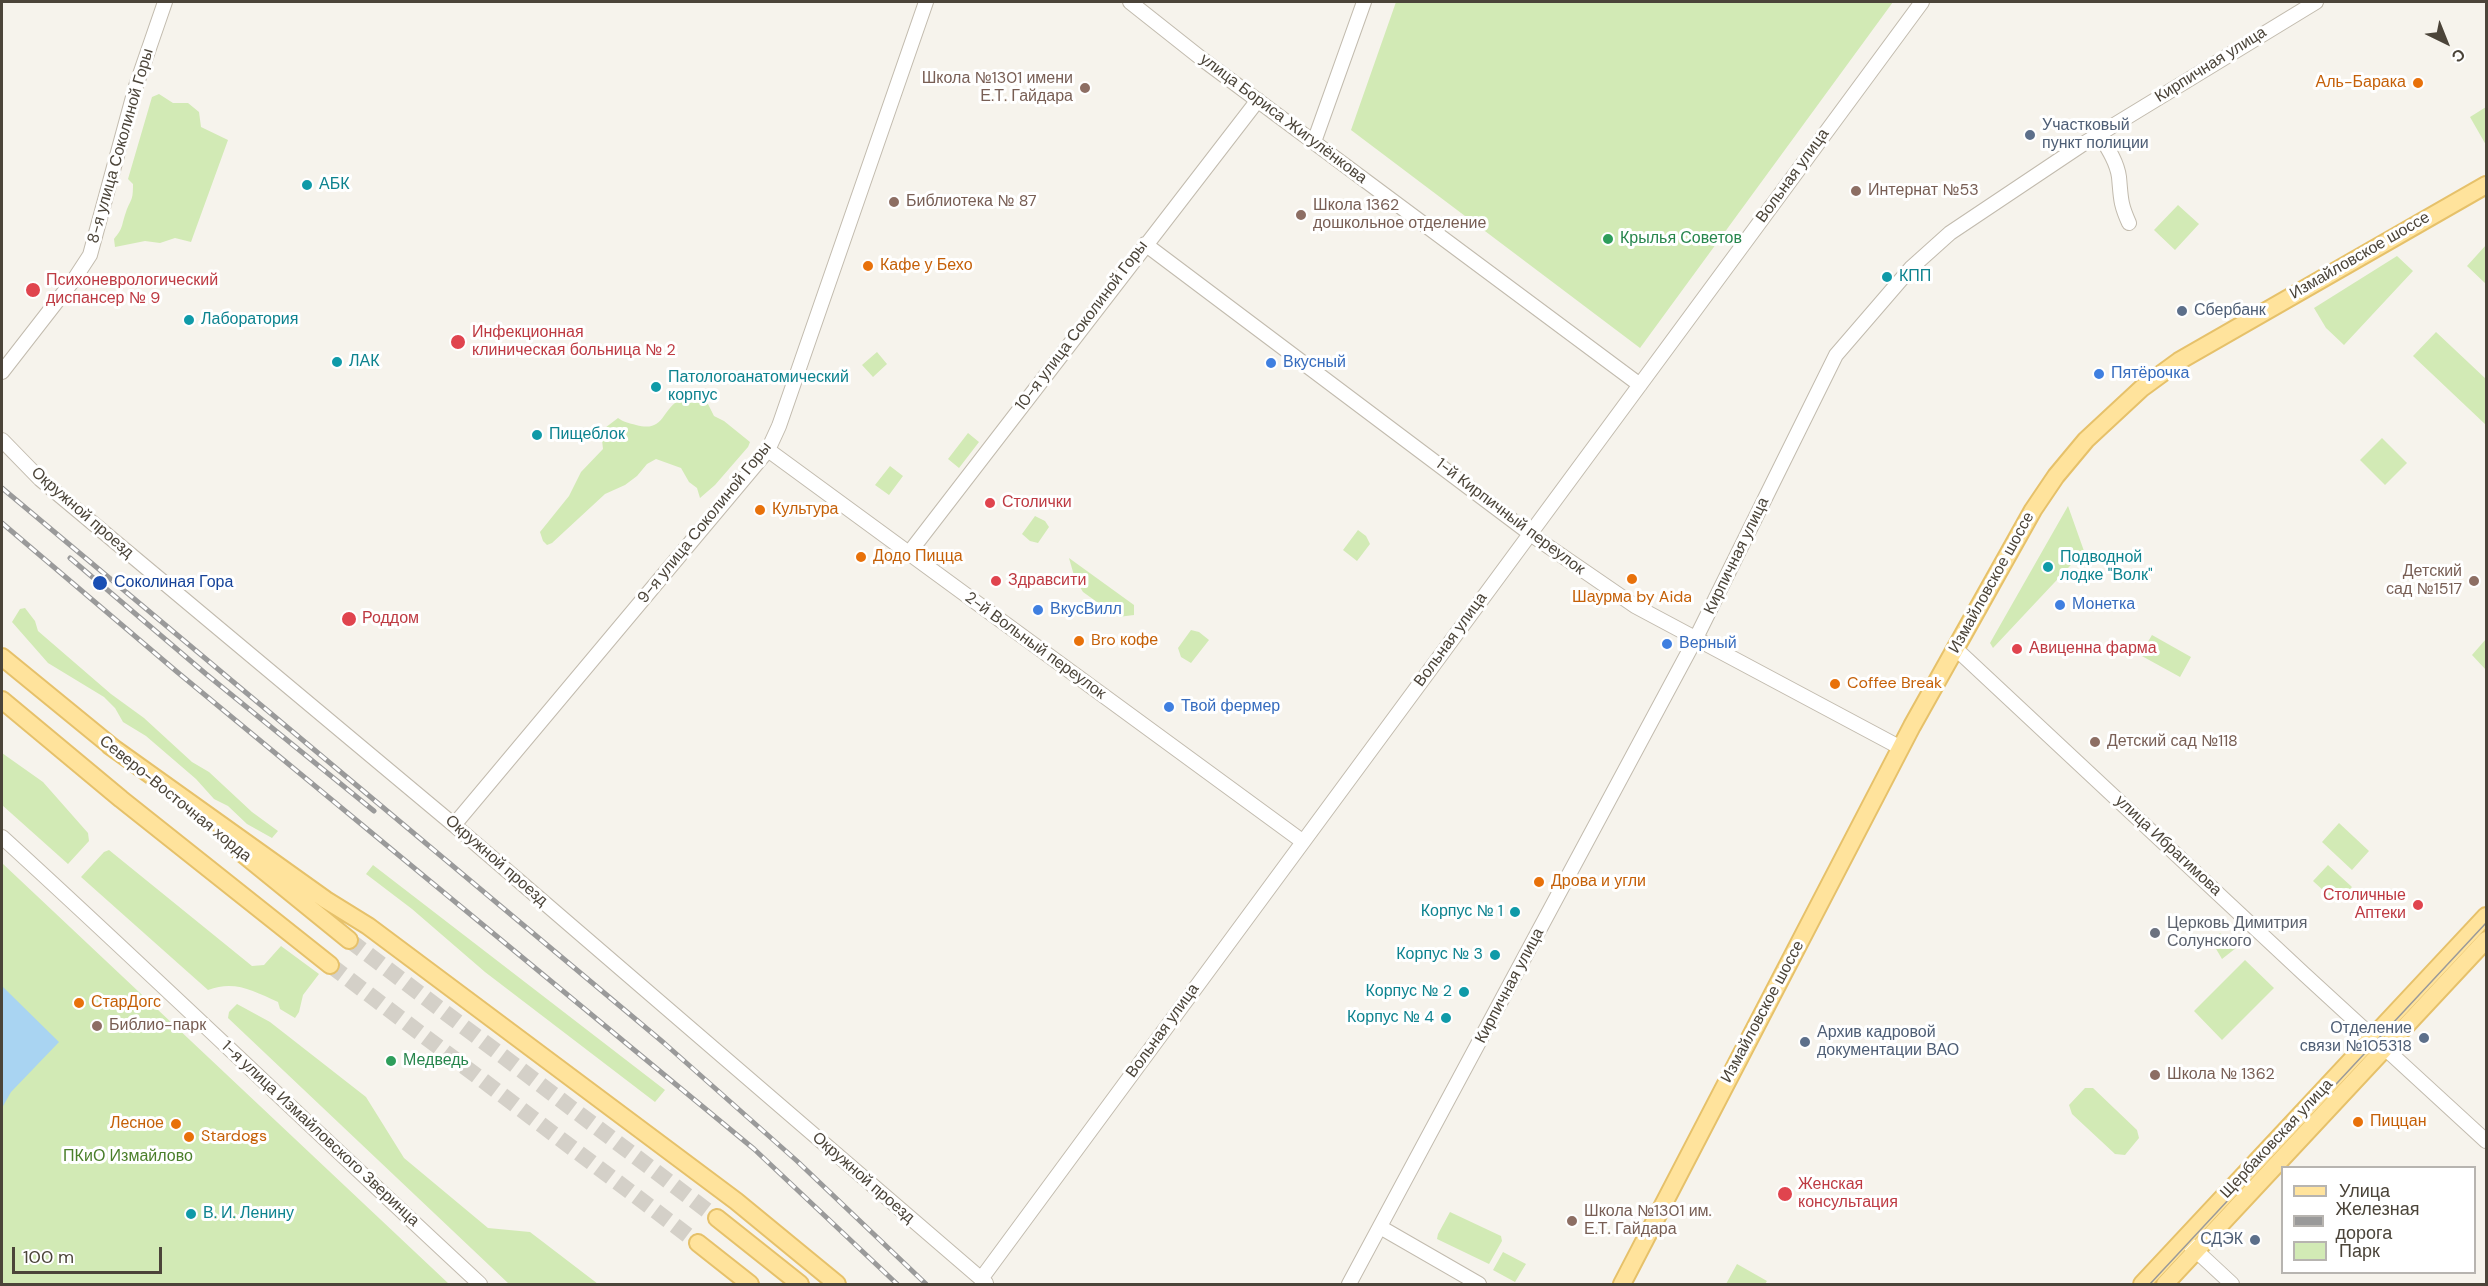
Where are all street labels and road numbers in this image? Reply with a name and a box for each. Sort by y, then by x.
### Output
street label: Кирпичная улица [2152,23,2270,107]
street label: 8-я улица Соколиной Горы [84,46,158,246]
street label: улица Бориса Жигулёнкова [1196,50,1370,188]
street label: Вольная улица [1752,125,1834,227]
street label: Измайловское шоссе [2287,208,2433,304]
street label: 10-я улица Соколиной Горы [1012,237,1152,415]
street label: 9-я улица Соколиной Горы [634,438,776,608]
street label: 1-й Кирпичный переулок [1432,455,1588,579]
street label: Окружной проезд [27,463,137,563]
street label: Кирпичная улица [1700,494,1774,618]
street label: Измайловское шоссе [1945,509,2039,657]
street label: 2-й Вольный переулок [961,588,1109,704]
street label: Вольная улица [1410,589,1492,691]
street label: Северо-Восточная хорда [95,732,255,866]
street label: улица Ибрагимова [2111,792,2225,900]
street label: Окружной проезд [441,811,551,911]
street label: Кирпичная улица [1472,925,1548,1047]
street label: Измайловское шоссе [1717,938,1809,1086]
street label: Вольная улица [1122,980,1204,1082]
street label: 1-я улица Измайловского Зверинца [217,1037,423,1231]
street label: Щербаковская улица [2217,1075,2337,1203]
street label: Окружной проезд [808,1128,918,1228]

